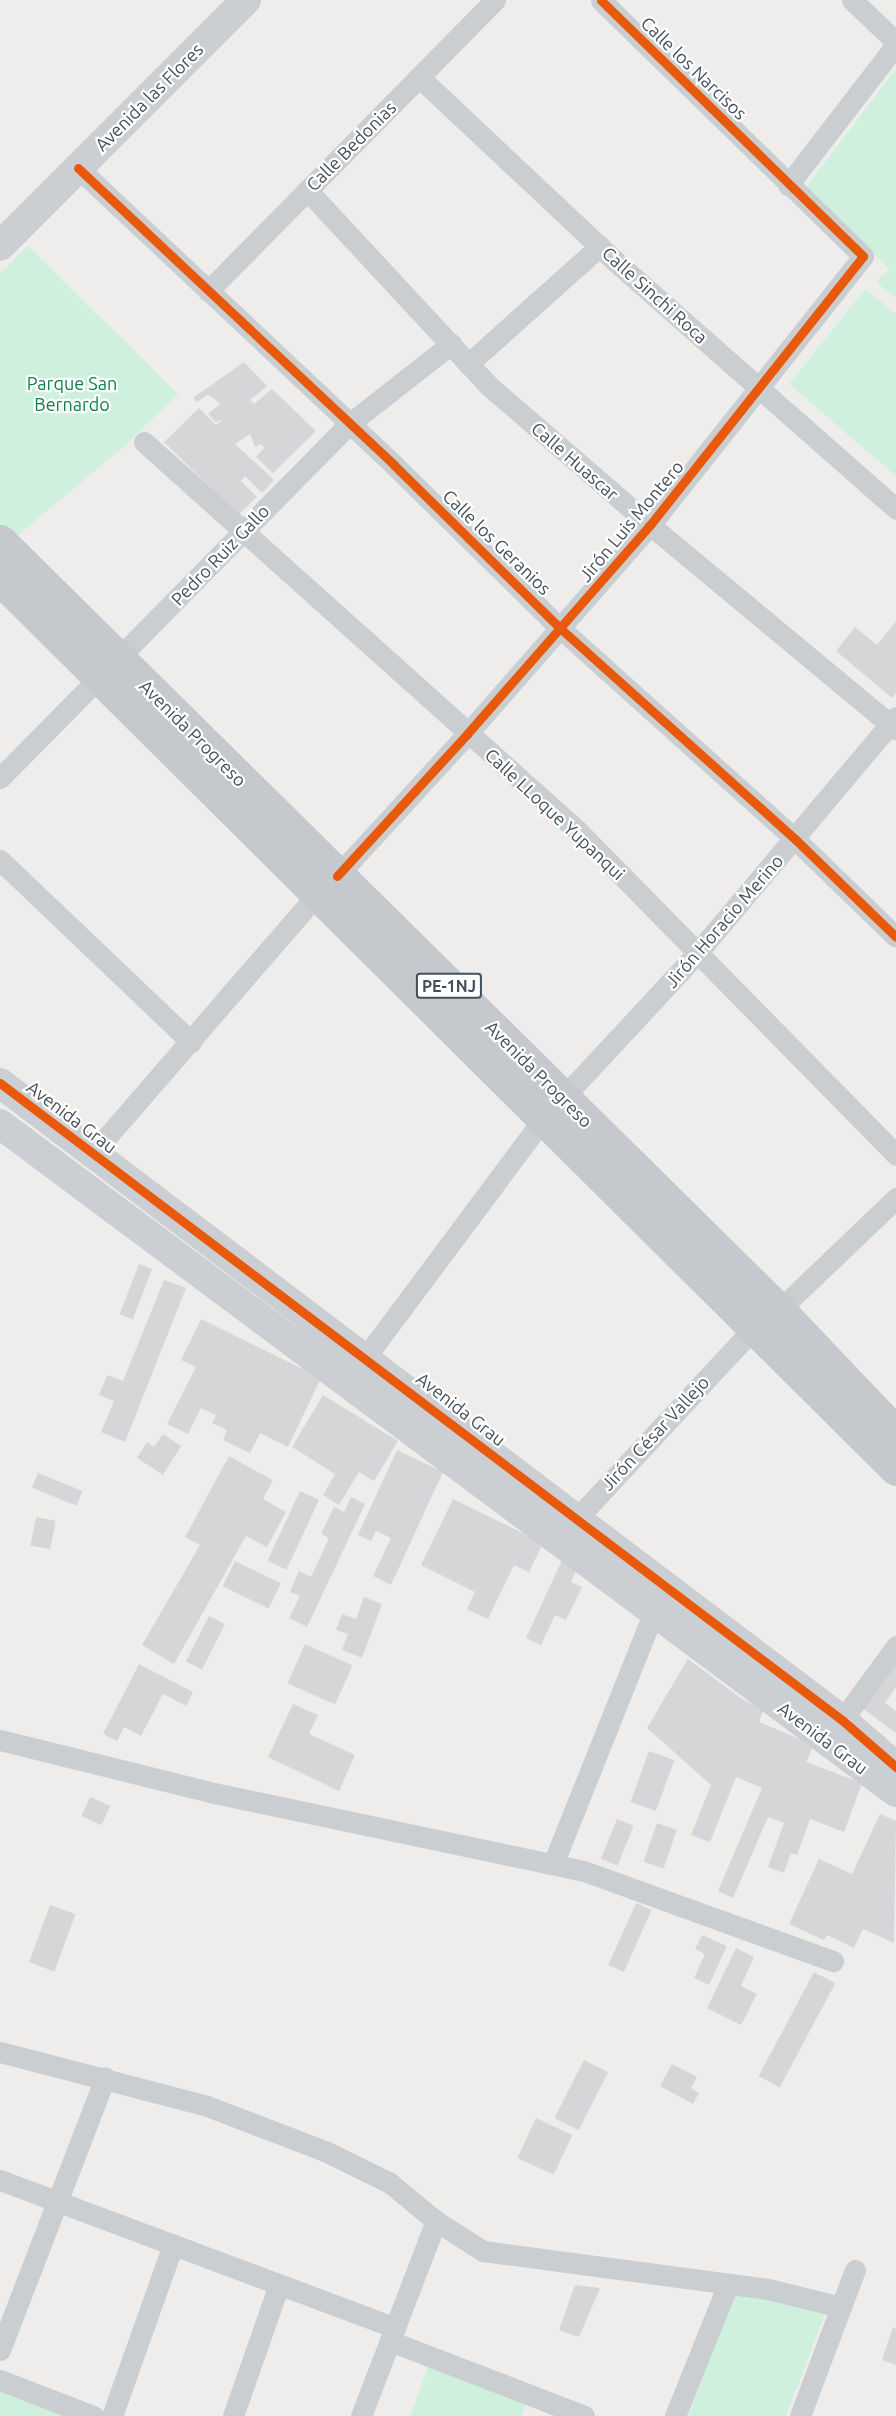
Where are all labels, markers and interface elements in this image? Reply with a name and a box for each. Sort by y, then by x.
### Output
street label: Calle los Narcisos [637,12,751,124]
street label: Avenida las Flores [90,38,208,156]
street label: Calle Bedonias [302,97,400,195]
street label: Calle Sinchi Roca [598,242,712,348]
park label: Parque San Bernardo [27,373,117,416]
street label: Calle Huascar [527,417,623,505]
street label: Jirón Luis Montero [574,456,688,586]
street label: Calle los Geranios [438,485,556,599]
street label: Pedro Ruiz Gallo [166,500,274,610]
street label: Avenida Progreso [135,675,251,791]
street label: Calle LLoque Yupanqui [481,744,629,884]
street label: Jirón Horacio Merino [660,850,788,992]
road number: PE-1NJ [414,973,484,999]
street label: Avenida Progreso [481,1016,597,1132]
street label: Avenida Grau [23,1076,121,1158]
street label: Avenida Grau [412,1368,510,1450]
street label: Jirón César Vallejo [596,1371,714,1495]
street label: Avenida Grau [774,1697,872,1779]

